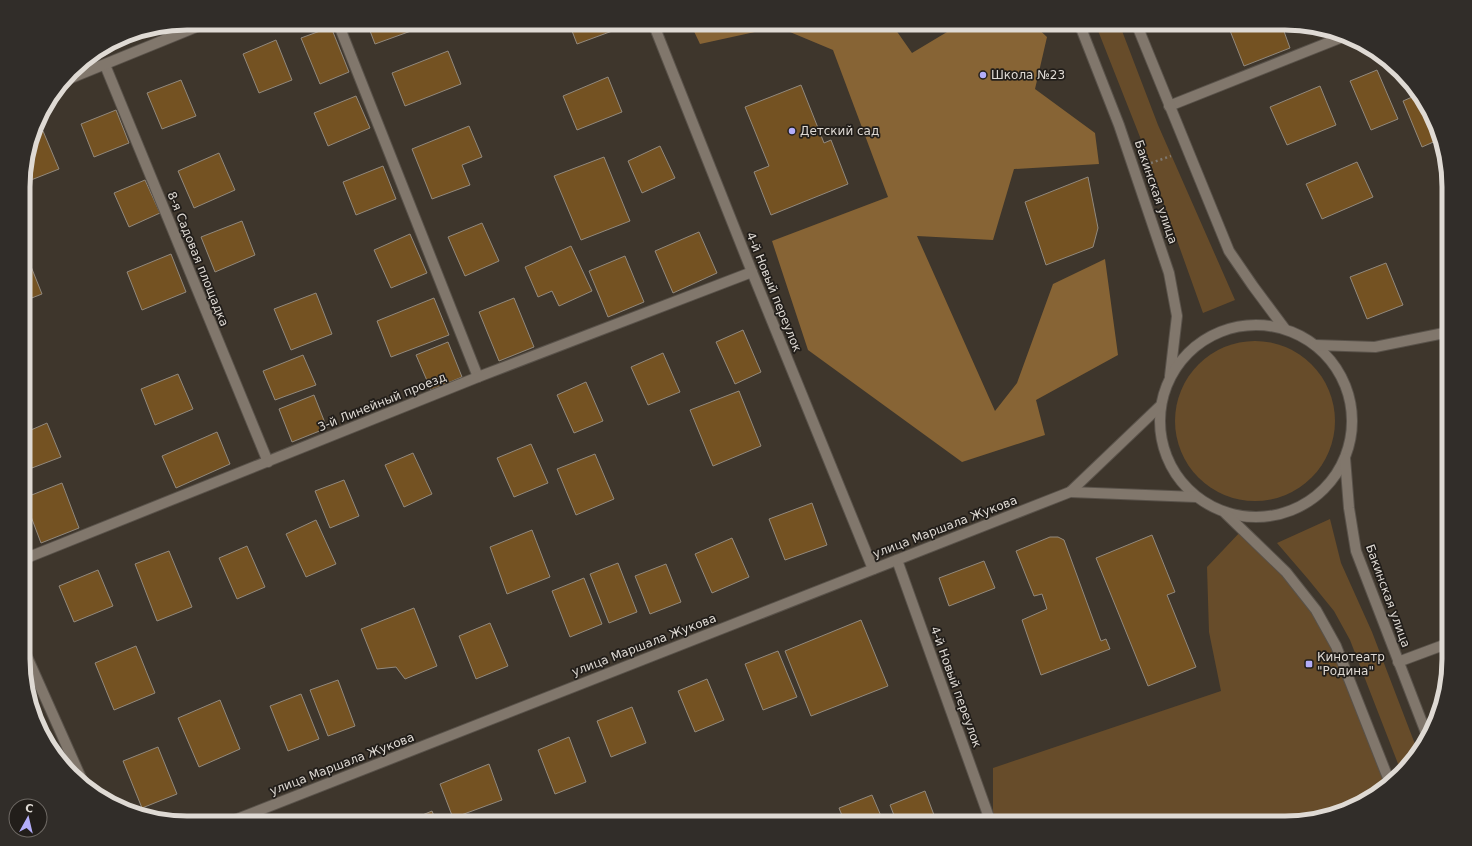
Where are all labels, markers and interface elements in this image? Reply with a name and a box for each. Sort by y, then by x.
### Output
place label: Школа №23 [991,68,1065,82]
marker: Школа №23 [978,70,988,80]
place label: Детский сад [800,124,879,138]
marker: Детский сад [787,126,797,136]
street label: Бакинская улица [1132,138,1180,246]
street label: 8-я Садовая площадка [164,190,232,328]
street label: 4-й Новый переулок [744,230,804,354]
street label: 3-й Линейный проезд [316,370,448,434]
street label: улица Маршала Жукова [871,493,1019,561]
street label: Бакинская улица [1363,542,1413,650]
street label: улица Маршала Жукова [570,611,718,679]
street label: 4-й Новый переулок [928,625,984,749]
place label: Кинотеатр "Родина" [1317,650,1385,678]
marker: Кинотеатр "Родина" [1304,659,1314,669]
street label: улица Маршала Жукова [268,730,416,798]
north arrow [8,798,48,838]
text: С [24,802,34,816]

